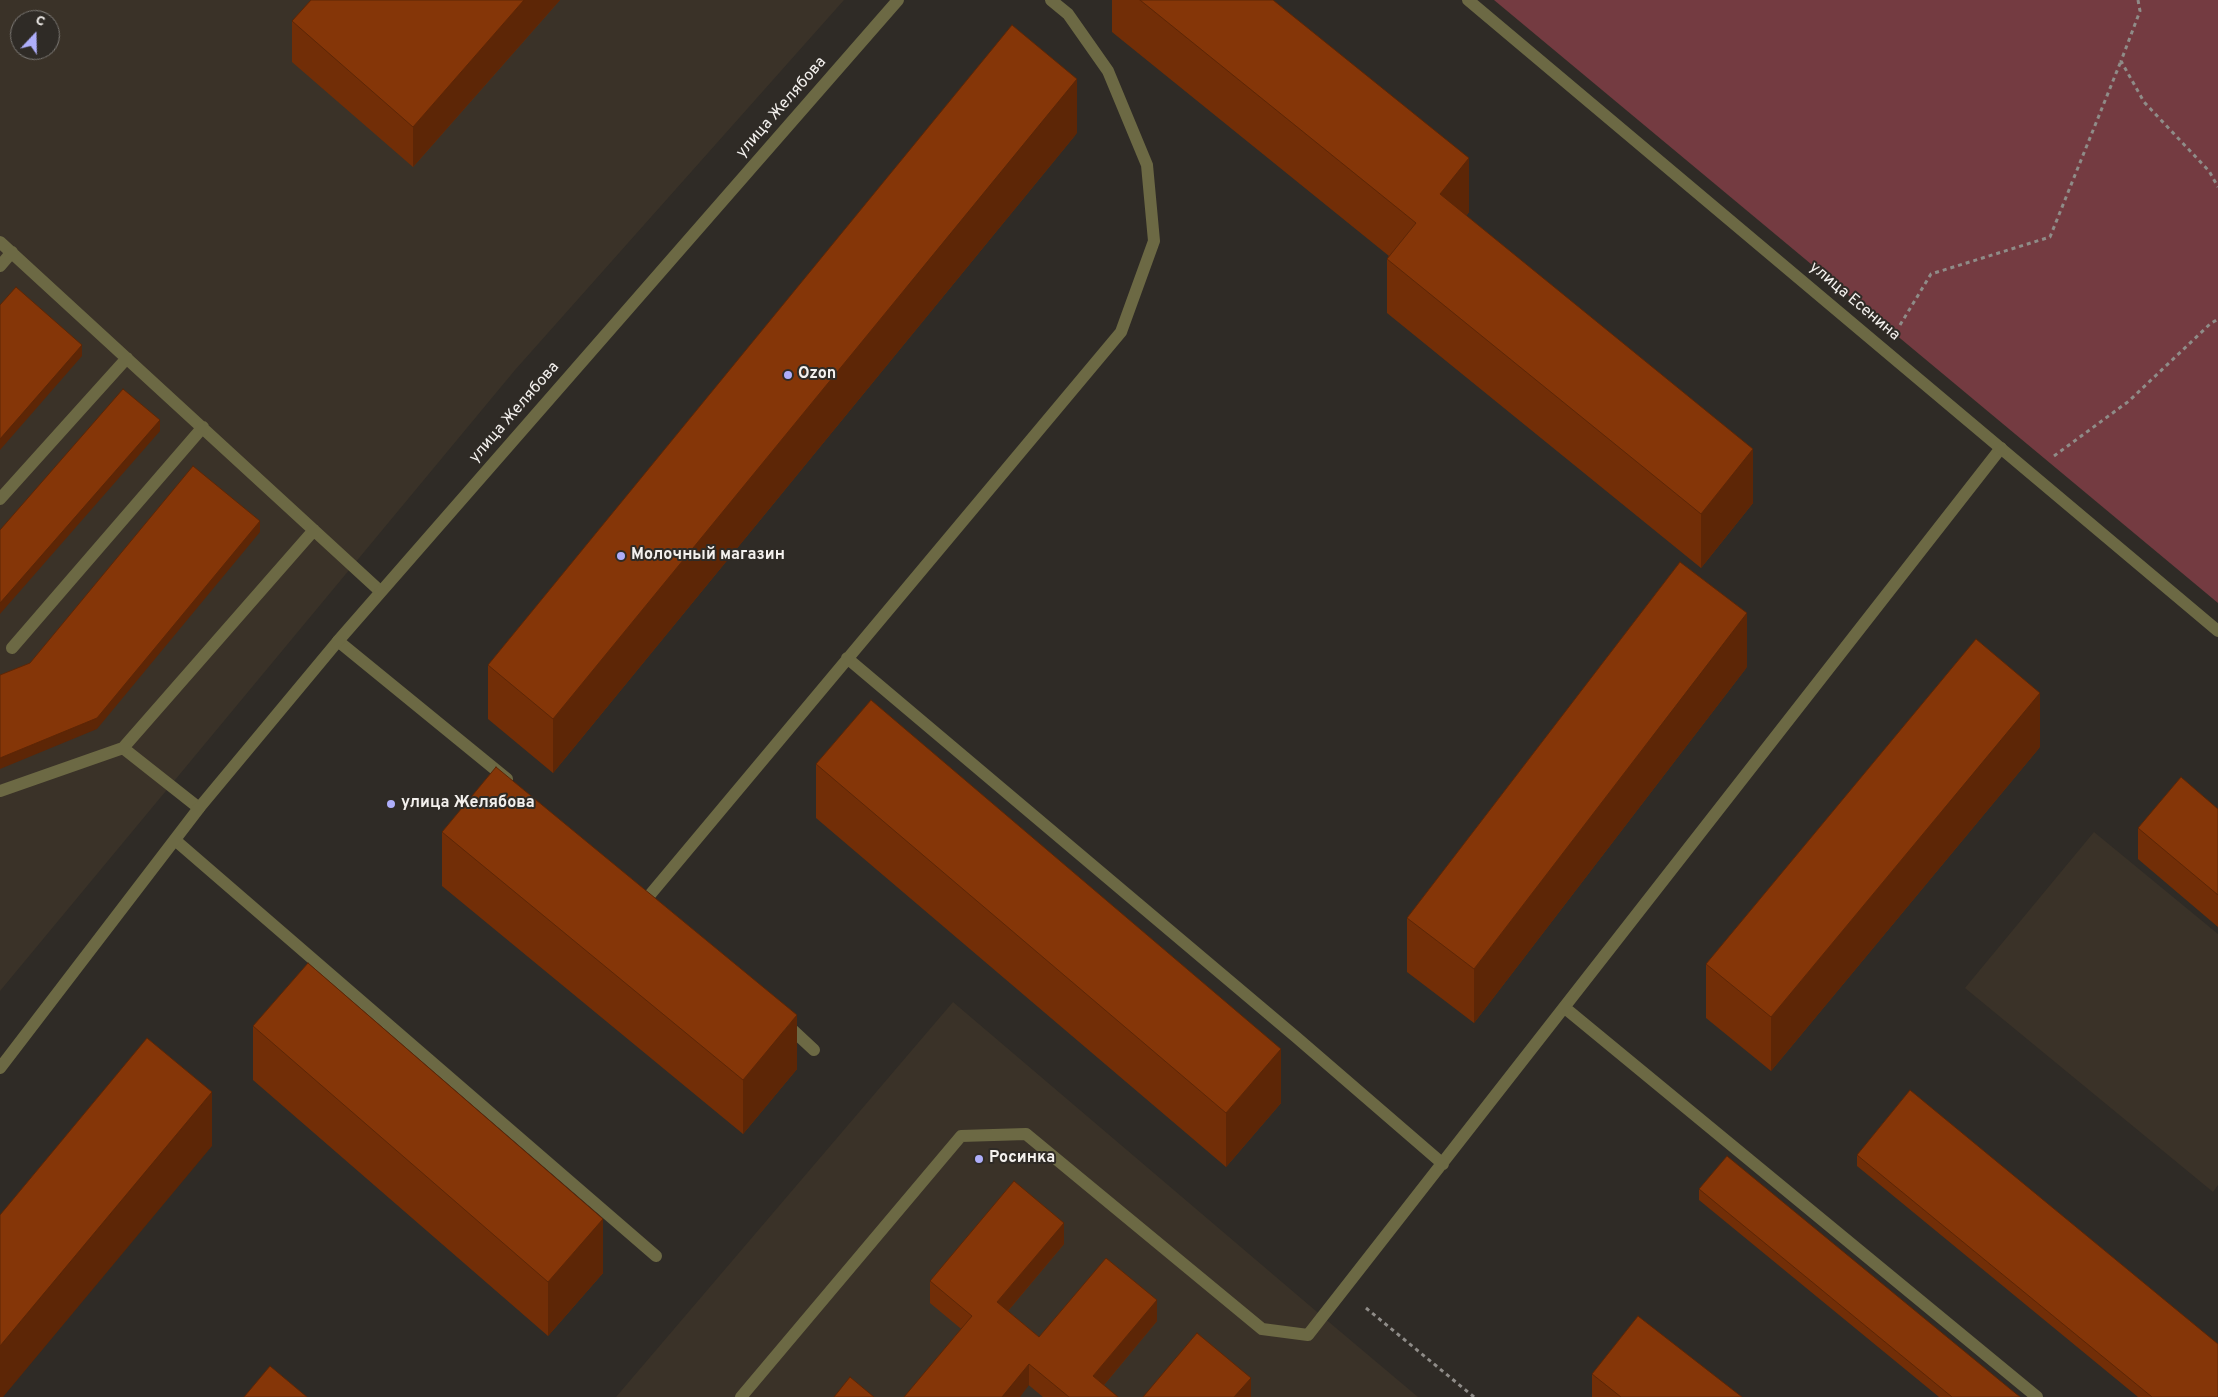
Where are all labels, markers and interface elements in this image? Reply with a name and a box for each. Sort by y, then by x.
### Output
north arrow [10,10,60,60]
text: С [33,12,47,31]
street label: улица Желябова [733,54,831,162]
street label: улица Есенина [1805,258,1903,346]
street label: улица Желябова [466,359,564,467]
place label: Ozon [798,365,836,385]
marker: Ozon [782,369,794,381]
place label: Молочный магазин [631,546,785,566]
marker: Молочный магазин [615,550,627,562]
place label: улица Желябова [401,794,535,814]
marker: улица Желябова [385,798,397,810]
place label: Росинка [989,1149,1055,1169]
marker: Росинка [973,1153,985,1165]

